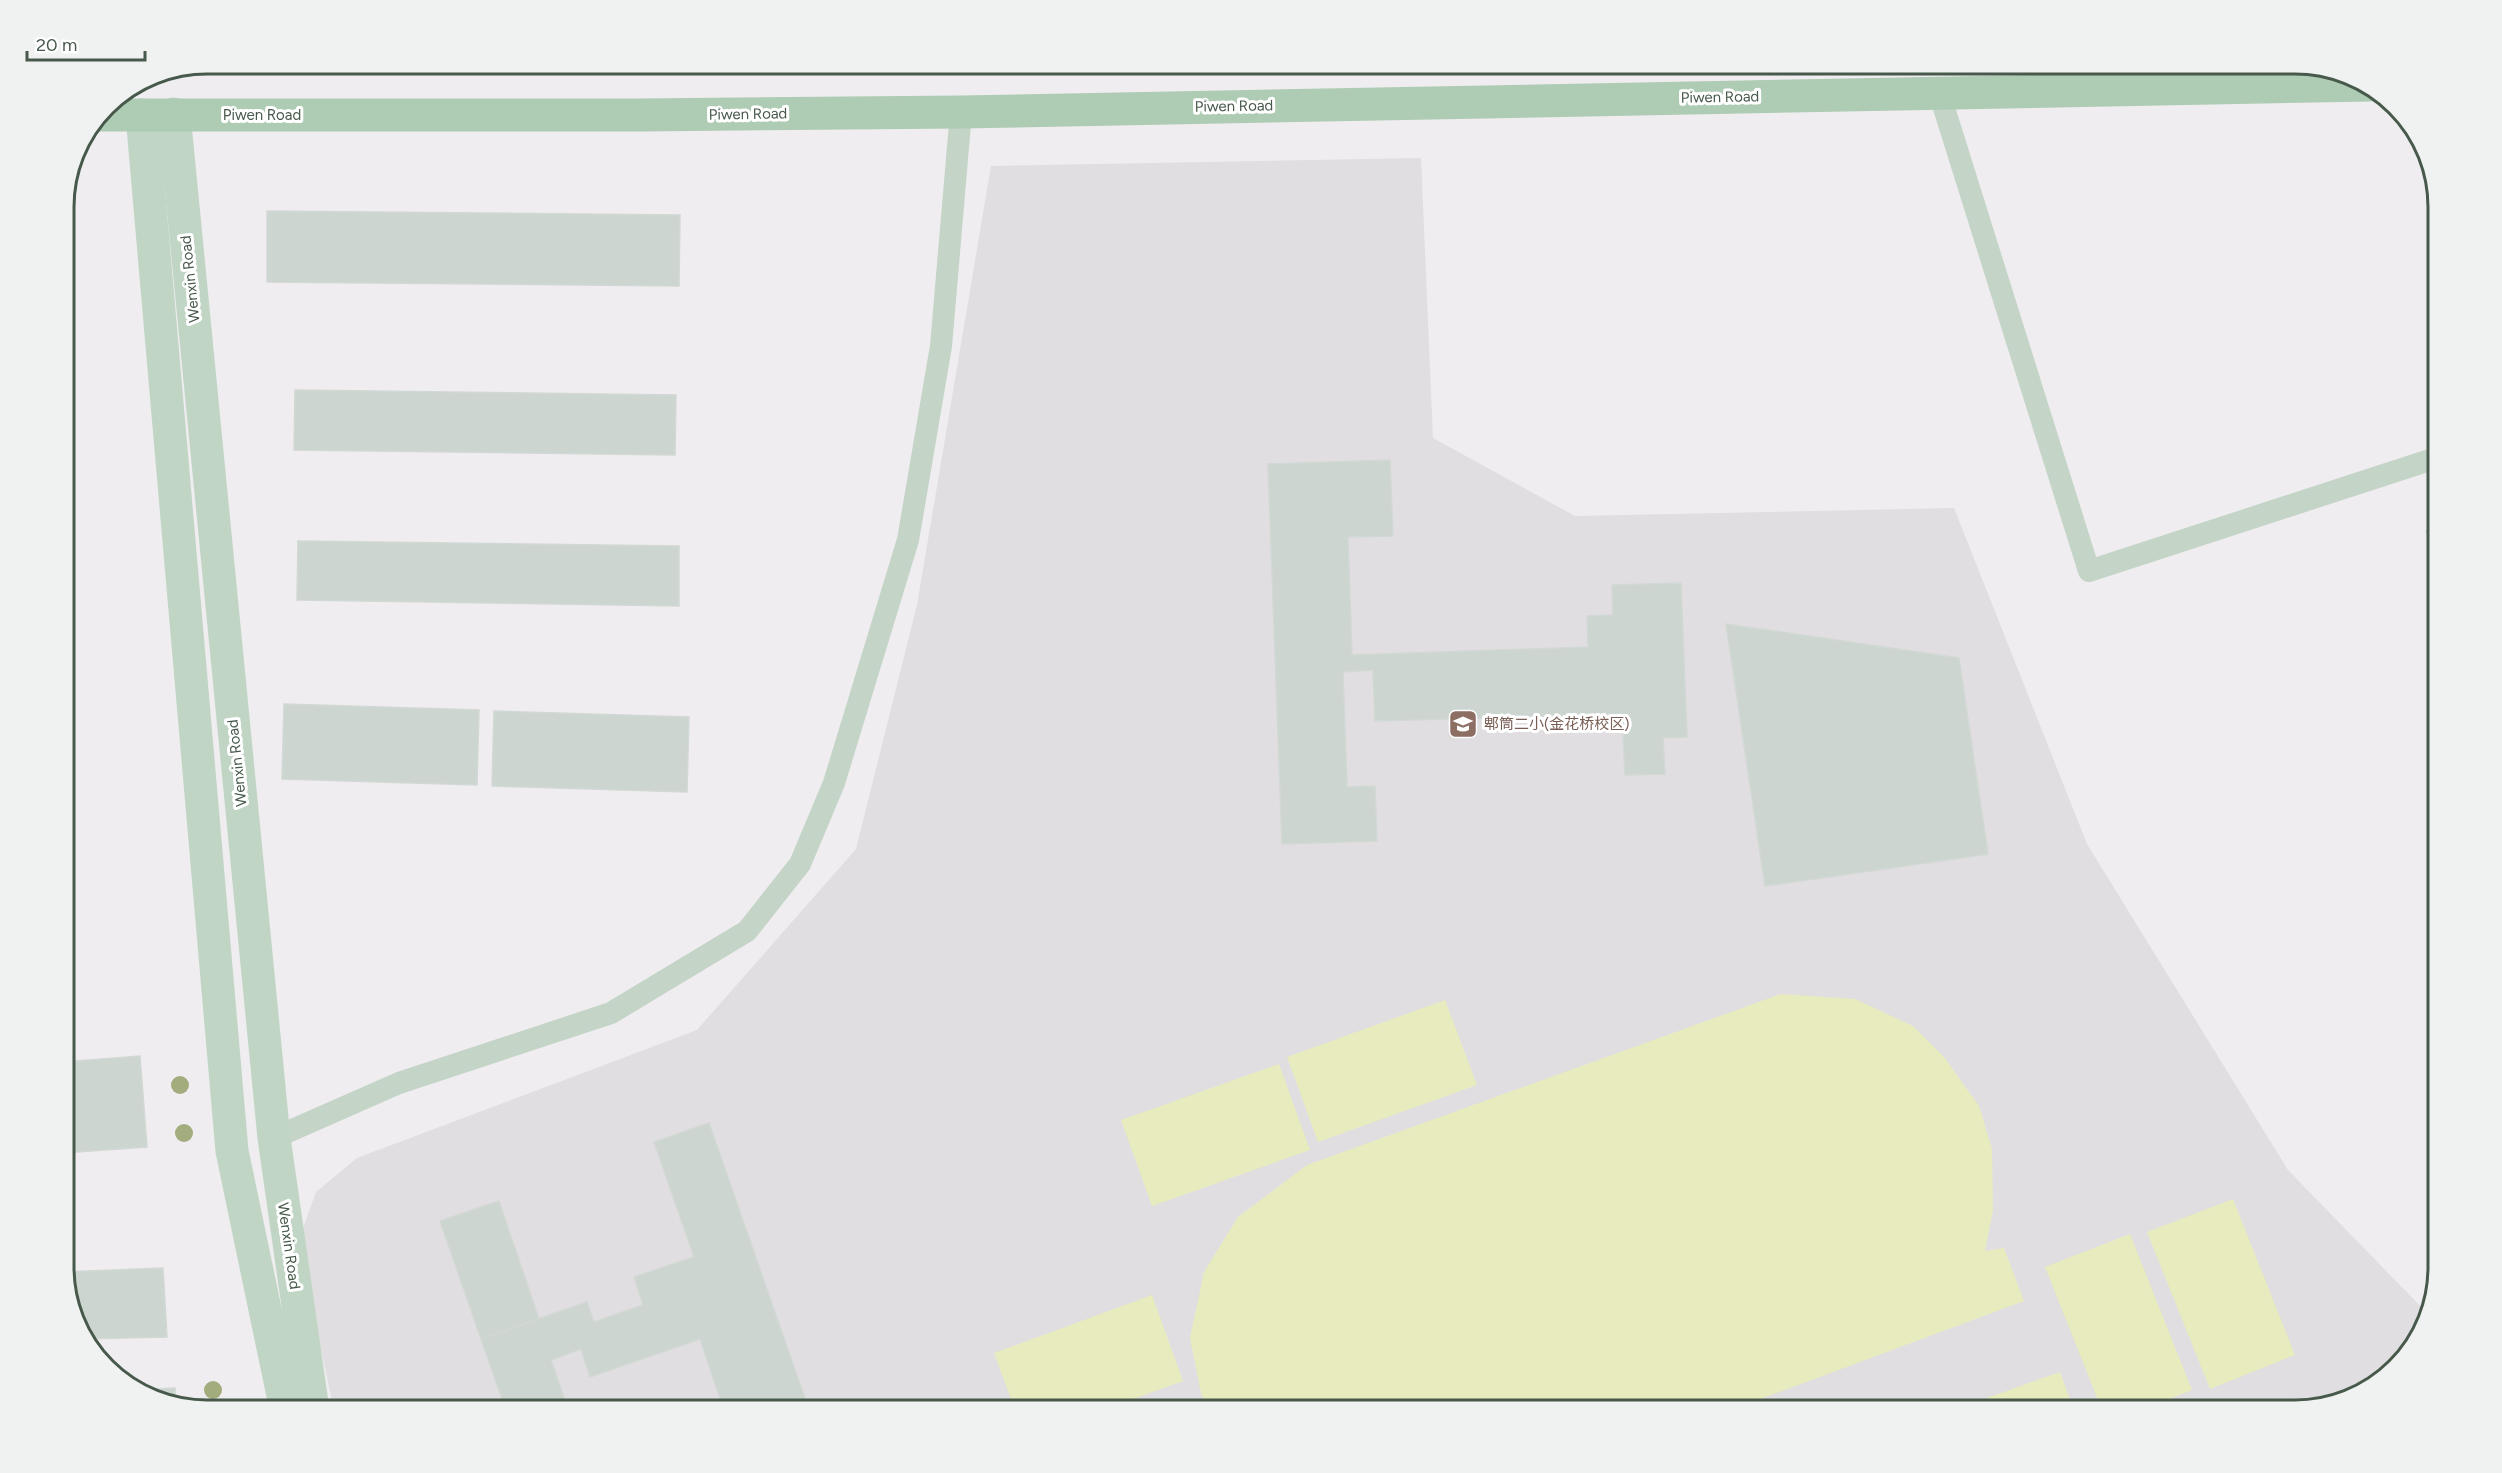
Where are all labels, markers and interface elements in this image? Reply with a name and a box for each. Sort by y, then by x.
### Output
scale bar [27,24,146,62]
text: 20 m [36,34,77,56]
street label: Piwen Road [1681,87,1759,107]
street label: Piwen Road [1195,96,1273,116]
street label: Piwen Road [709,104,787,124]
street label: Piwen Road [223,106,301,124]
street label: Wenxin Road [176,235,204,323]
school or university icon: 郫筒二小(金花桥校区) [1447,708,1479,740]
place label: 郫筒二小(金花桥校区) [1484,715,1630,733]
street label: Wenxin Road [223,719,251,807]
street label: Wenxin Road [274,1201,304,1291]

